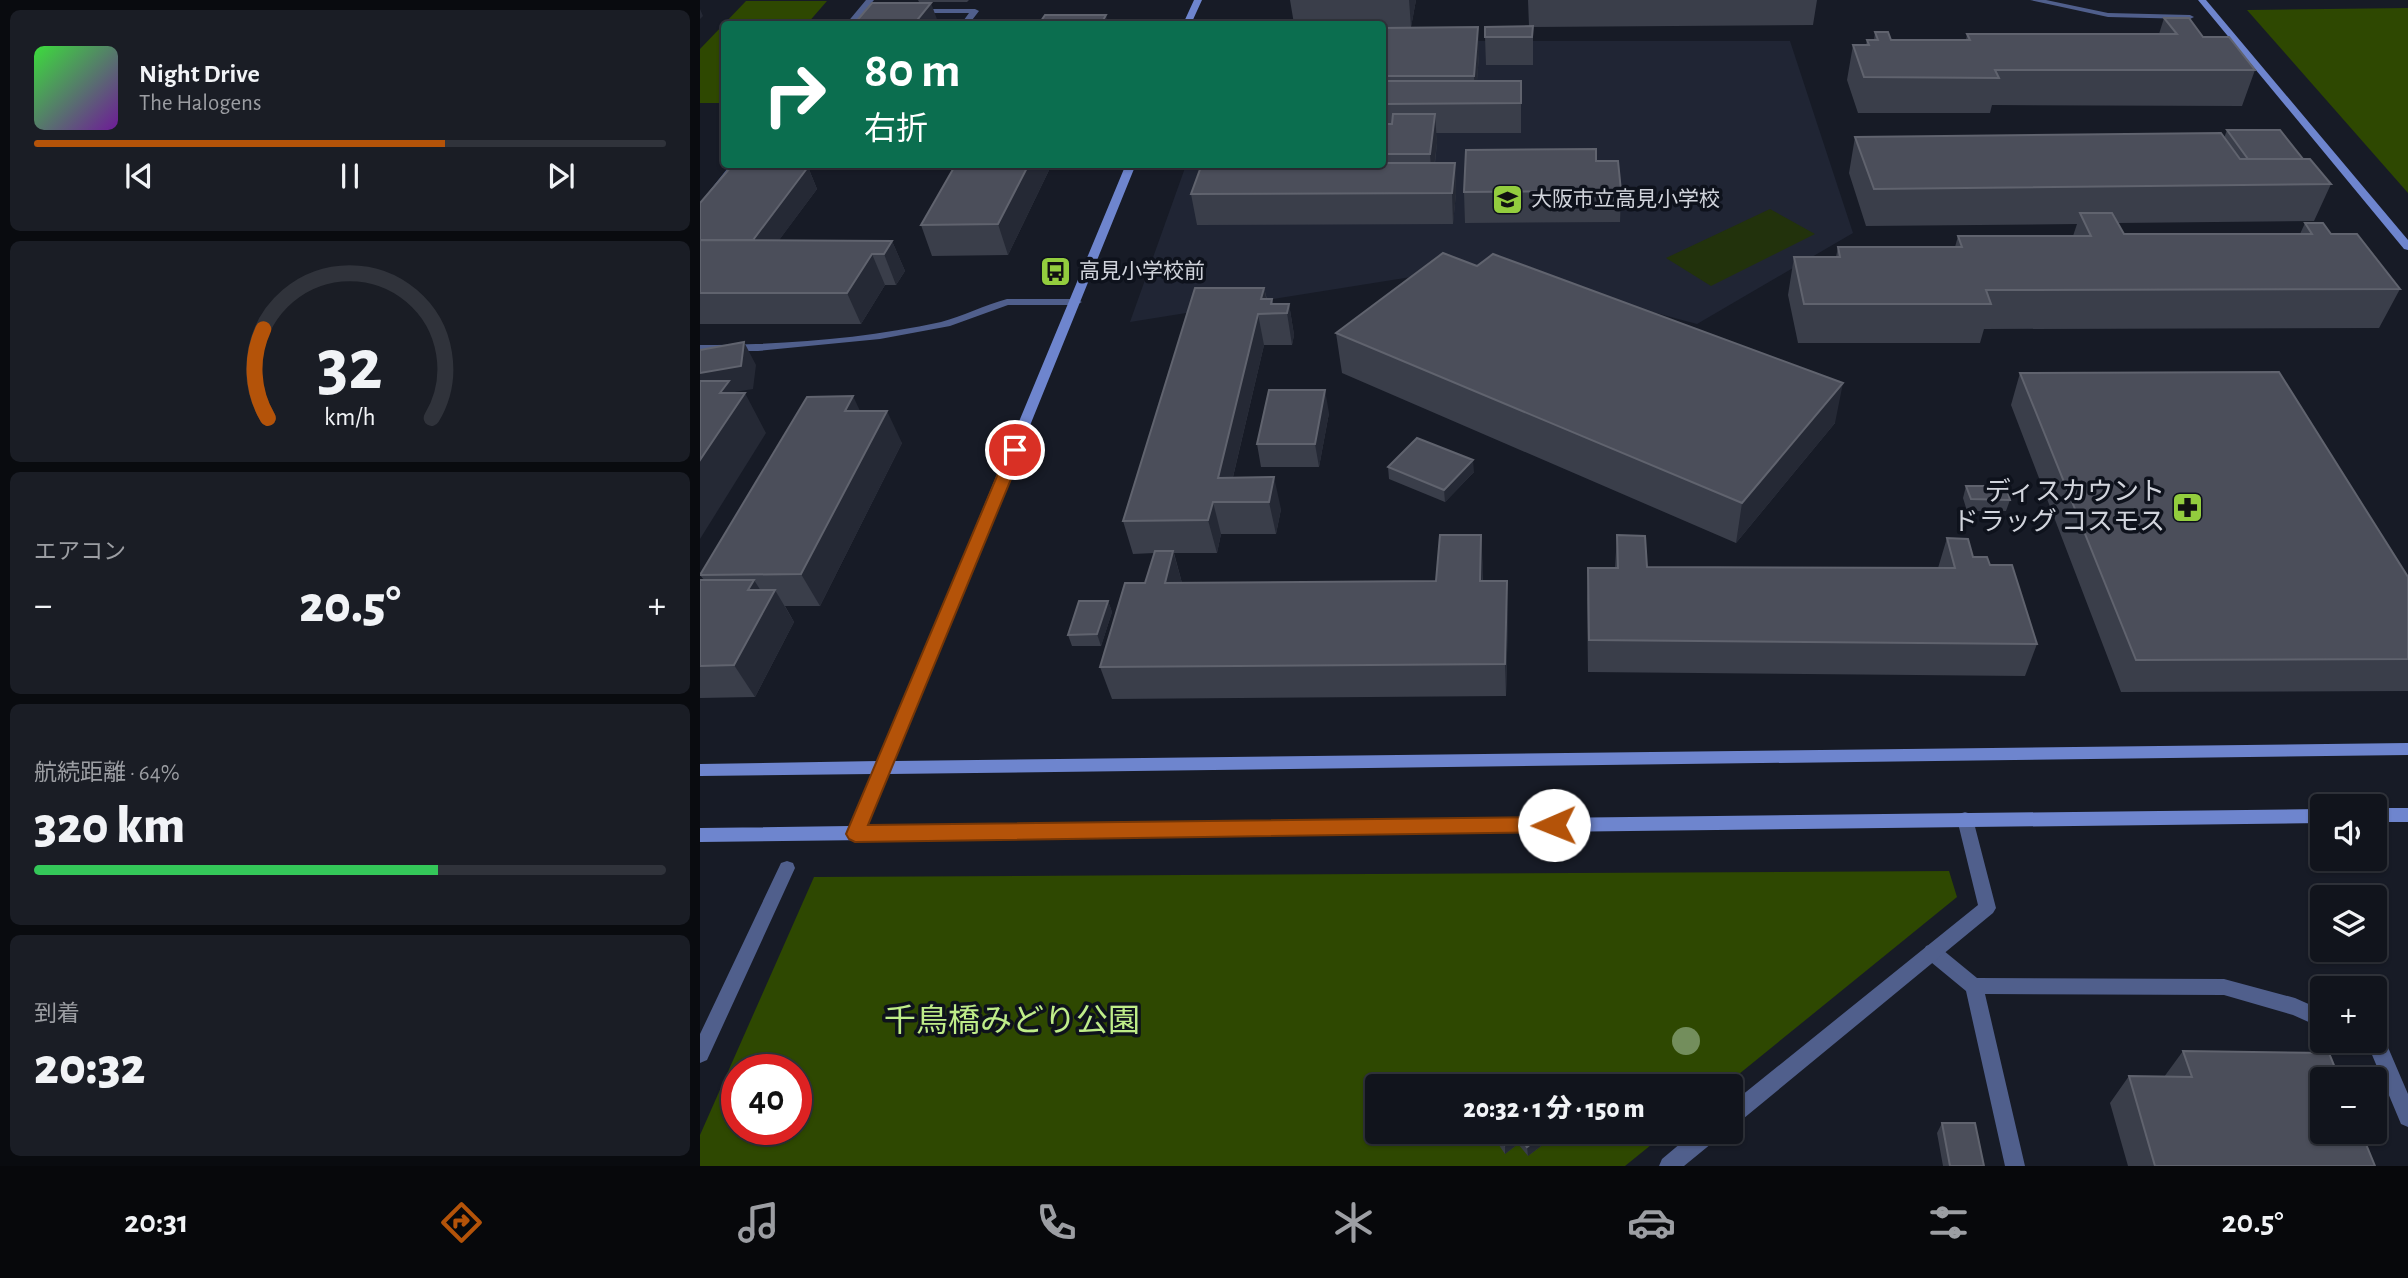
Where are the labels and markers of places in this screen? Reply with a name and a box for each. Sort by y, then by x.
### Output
school or university icon: 大阪市立高見小学校 [1491,182,1525,216]
place label: 大阪市立高見小学校 [1531,188,1720,210]
bus stop icon: 高見小学校前 [1039,254,1073,288]
place label: 高見小学校前 [1079,260,1205,282]
pin [985,420,1045,480]
place label: ディスカウント ドラッグ コスモス [1953,477,2165,535]
pharmacy icon: ディスカウント ドラッグ コスモス [2171,490,2205,524]

